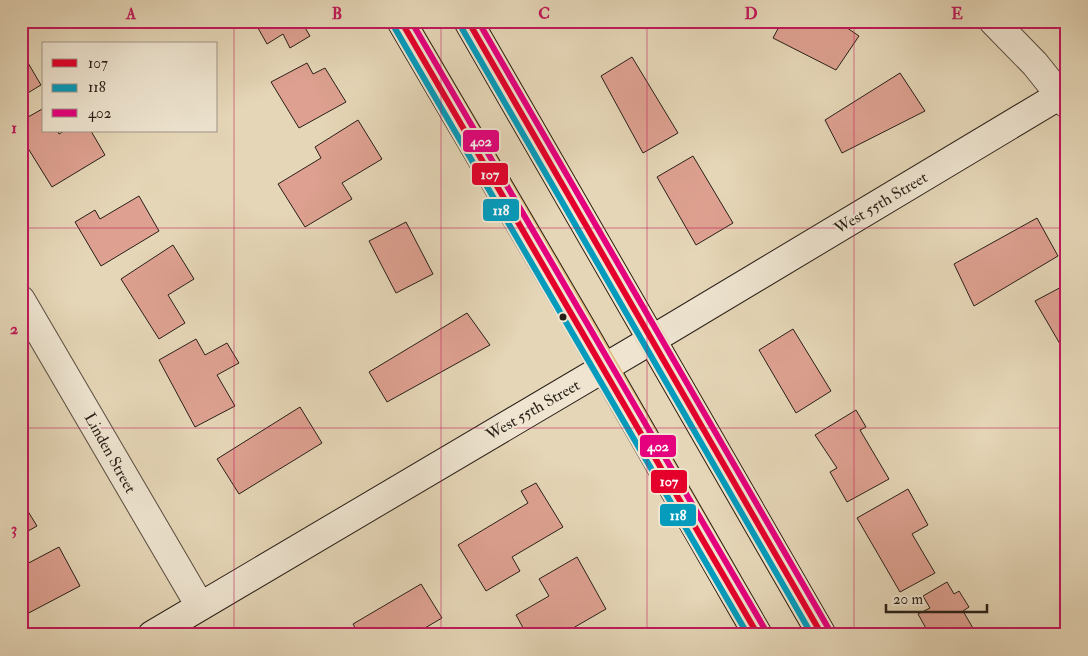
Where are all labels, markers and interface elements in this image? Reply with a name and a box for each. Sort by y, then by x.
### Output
text: A [125,4,137,24]
text: B [332,4,342,24]
text: C [538,4,550,24]
text: D [744,4,758,24]
text: E [951,4,963,24]
legend [42,42,218,132]
text: 107 [88,54,108,73]
text: 118 [88,78,106,97]
text: 402 [88,104,112,123]
text: 1 [11,118,17,138]
line badge: 402 [462,129,500,153]
text: 402 [469,133,492,150]
line badge: 107 [471,162,509,186]
text: 107 [481,166,500,183]
street label: West 55th Street [830,167,931,239]
line badge: 118 [482,198,520,222]
text: 118 [493,202,510,219]
unlabelled marker [558,312,568,322]
text: 2 [10,319,18,339]
street label: West 55th Street [482,375,584,445]
street label: Linden Street [80,409,140,497]
line badge: 402 [639,434,677,458]
text: 402 [646,438,669,455]
line badge: 107 [650,469,688,494]
text: 107 [660,473,679,490]
line badge: 118 [659,503,697,527]
text: 118 [670,507,687,524]
text: 3 [11,519,17,539]
scale bar [886,581,987,613]
text: 20 m [893,590,923,609]

